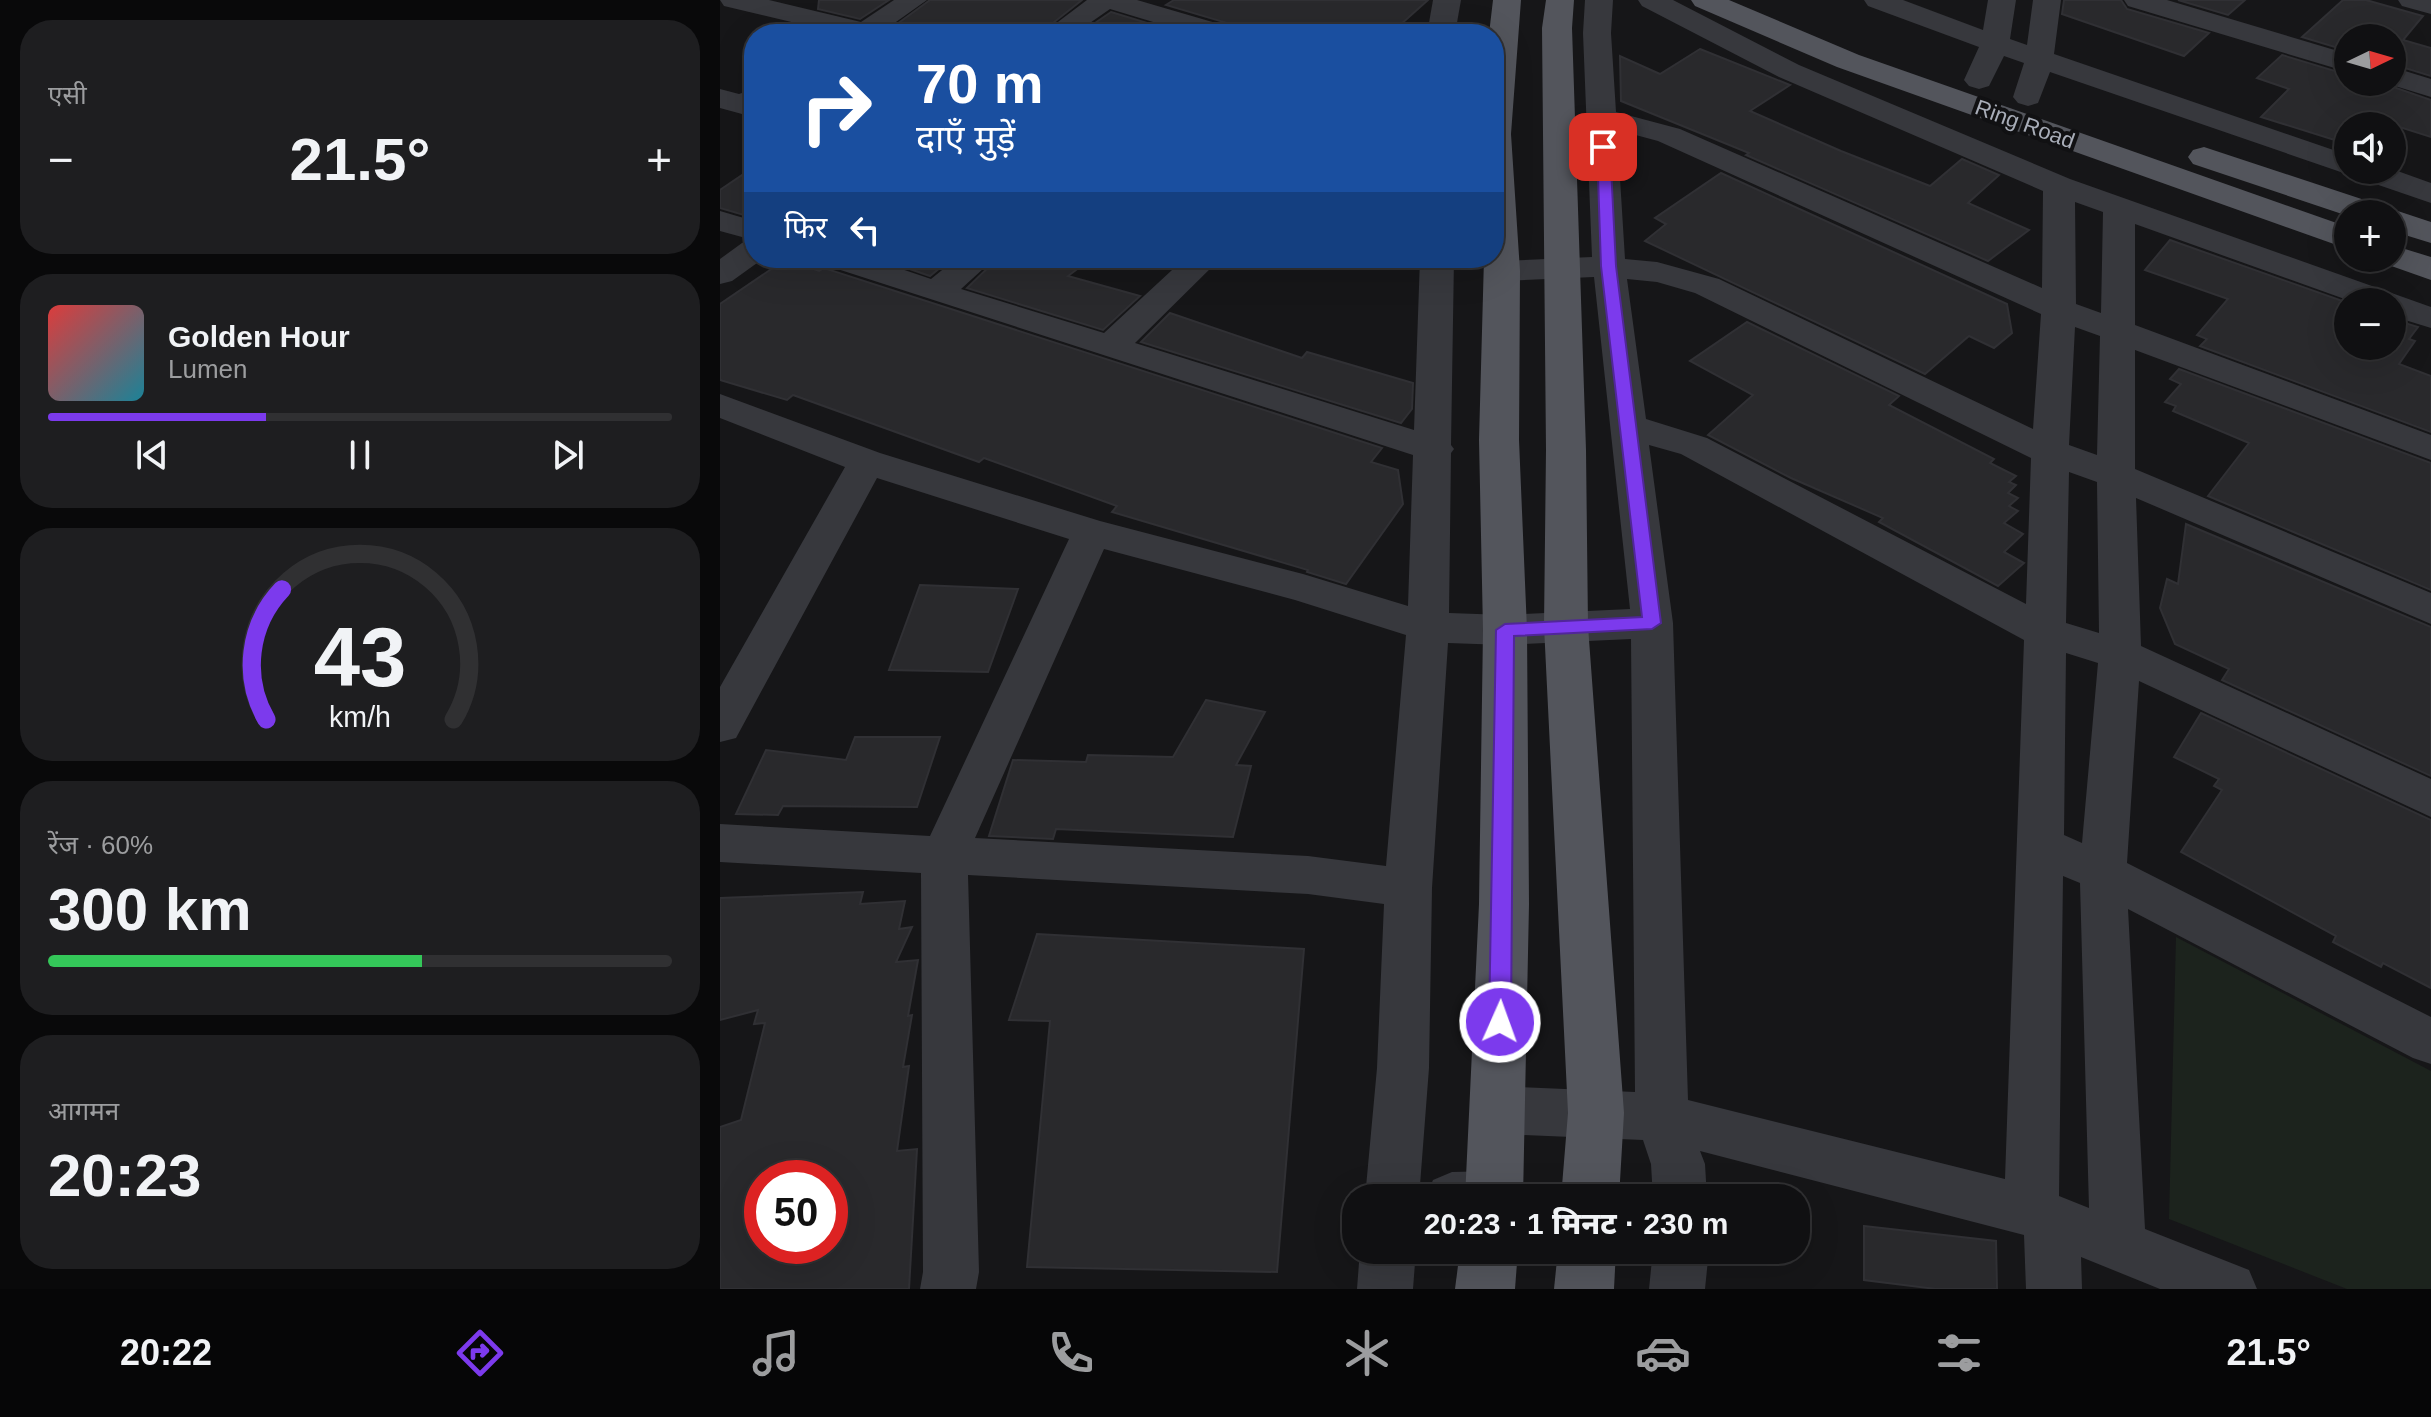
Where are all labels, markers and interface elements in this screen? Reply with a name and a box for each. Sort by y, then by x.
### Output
north arrow [2334,24,2406,96]
map controls [2334,24,2406,360]
text: 70 m [916,52,1044,115]
icon: right [784,56,888,160]
text: एसी [48,80,87,110]
street label: Ring Road [1972,94,2078,154]
button: sound [2334,112,2406,184]
pin [1569,113,1637,181]
text: दाएँ मुड़ें [916,118,1015,159]
icon: arrive [1581,125,1625,169]
text: 21.5° [290,126,430,193]
text: − [48,135,74,184]
text: + [646,135,672,184]
button: + [2334,200,2406,272]
icon: left [843,208,887,252]
text: फिर [784,211,827,244]
button: − [2334,288,2406,360]
text: Golden Hour [168,320,350,353]
text: Lumen [168,354,248,384]
icon: previous [130,433,174,477]
icon: pause [338,433,382,477]
icon: next [546,433,590,477]
text: 43 [314,611,406,704]
text: km/h [329,702,391,734]
text: रेंज · 60% [48,830,153,860]
text: 300 km [48,876,252,943]
position arrow [1458,980,1542,1064]
text: आगमन [48,1096,119,1126]
text: 20:23 [48,1142,201,1209]
speed limit sign: 50 [744,1160,848,1264]
text: 20:23 · 1 मिनट · 230 m [1424,1207,1728,1240]
icon: directions [452,1325,508,1381]
icon: music [748,1325,804,1381]
icon: phone [1043,1325,1099,1381]
icon: climate [1339,1325,1395,1381]
icon: car [1635,1325,1691,1381]
icon: filters [1931,1325,1987,1381]
text: 20:22 [120,1332,212,1373]
text: 21.5° [2227,1332,2311,1373]

